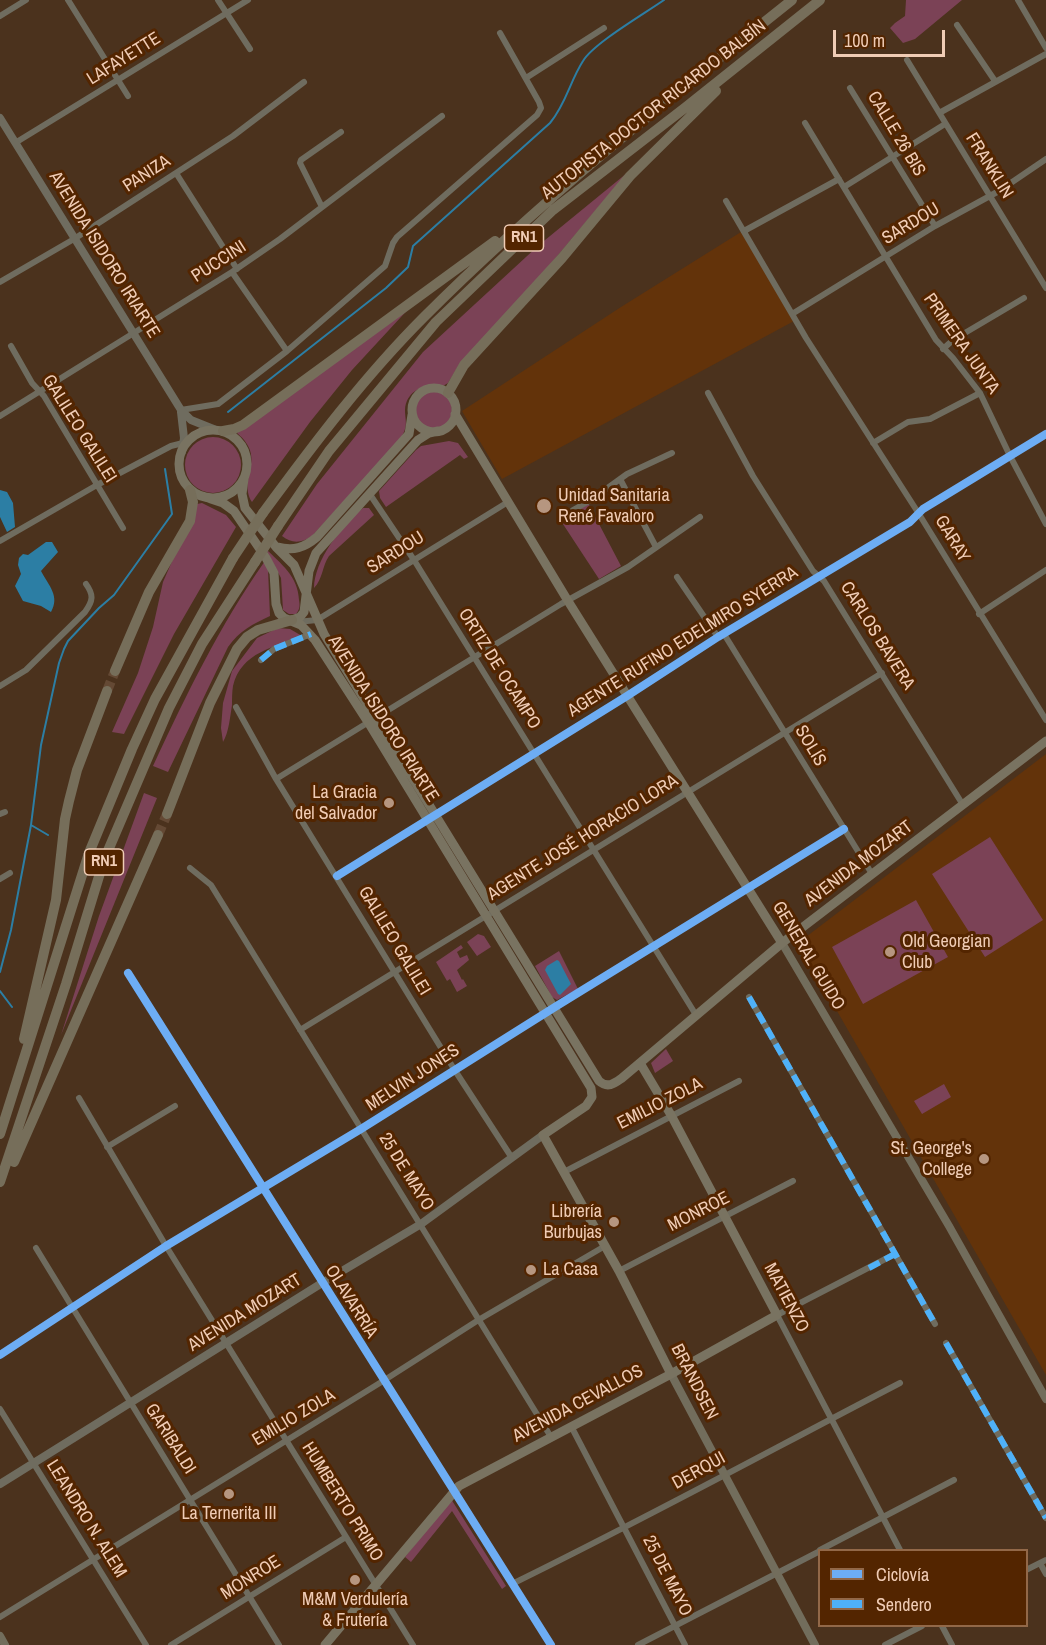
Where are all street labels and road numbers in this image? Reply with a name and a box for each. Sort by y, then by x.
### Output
street label: AUTOPISTA DOCTOR RICARDO BALBÍN [537,16,771,204]
street label: LAFAYETTE [83,28,165,90]
street label: CALLE 26 BIS [862,88,930,180]
street label: FRANKLIN [961,129,1017,203]
street label: PANIZA [119,151,175,197]
street label: AVENIDA ISIDORO IRIARTE [44,168,164,342]
street label: SARDOU [878,198,944,250]
road number: RN1 [504,225,544,251]
street label: PUCCINI [188,236,250,288]
street label: PRIMERA JUNTA [918,290,1004,398]
street label: GALILEO GALILEI [37,371,121,487]
street label: GARAY [930,512,974,566]
street label: SARDOU [364,527,428,579]
street label: AGENTE RUFINO EDELMIRO SYERRA [564,562,802,722]
street label: CARLOS BAVERA [835,578,919,694]
street label: ORTIZ DE OCAMPO [453,605,545,733]
street label: AVENIDA ISIDORO IRIARTE [323,632,443,806]
street label: SOLÍS [790,722,830,770]
street label: AGENTE JOSÉ HORACIO LORA [484,770,682,906]
street label: AVENIDA MOZART [801,816,917,912]
road number: RN1 [84,849,124,875]
street label: GALILEO GALILEI [353,883,435,999]
street label: GENERAL GUIDO [767,898,849,1014]
street label: MELVIN JONES [362,1040,464,1116]
street label: EMILIO ZOLA [614,1073,706,1135]
street label: 25 DE MAYO [374,1129,438,1215]
street label: MONROE [665,1187,733,1237]
street label: MATIENZO [759,1260,813,1336]
street label: OLAVARRÍA [320,1261,382,1343]
street label: AVENIDA MOZART [184,1269,306,1357]
street label: BRANDSEN [666,1341,722,1423]
street label: AVENIDA CEVALLOS [509,1361,647,1447]
street label: EMILIO ZOLA [249,1385,339,1451]
street label: GARIBALDI [140,1400,200,1478]
street label: HUMBERTO PRIMO [297,1438,387,1566]
street label: DERQUI [669,1448,729,1494]
street label: LEANDRO N. ALEM [41,1456,131,1582]
street label: 25 DE MAYO [638,1532,696,1620]
street label: MONROE [217,1551,285,1605]

